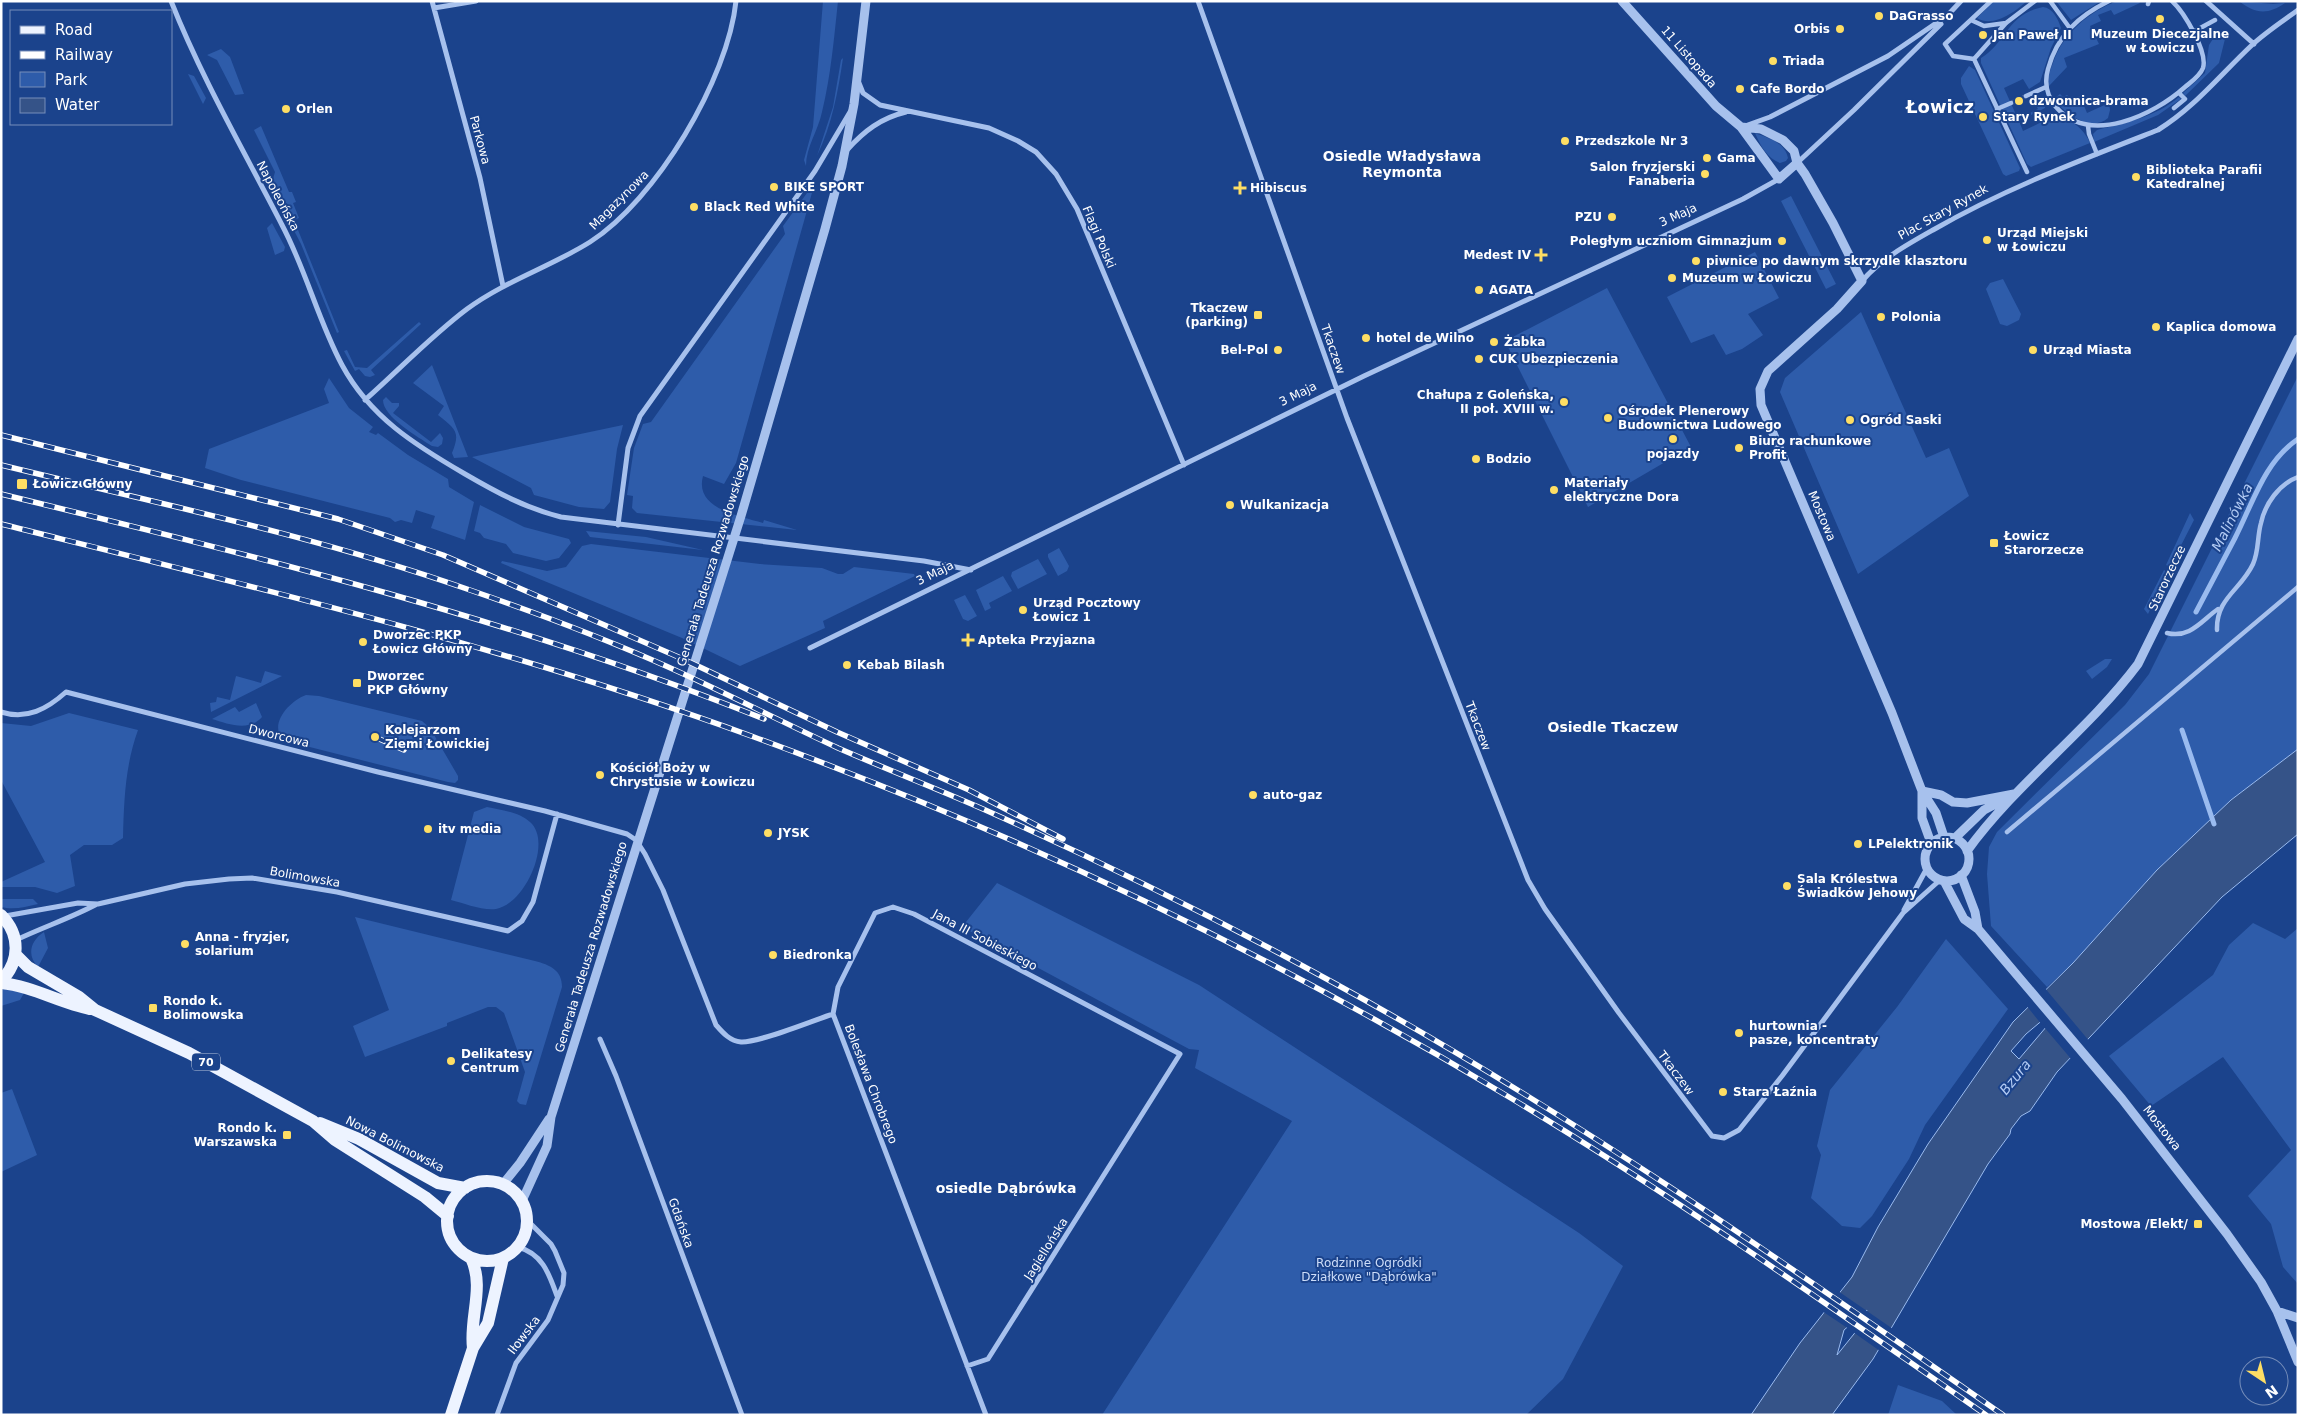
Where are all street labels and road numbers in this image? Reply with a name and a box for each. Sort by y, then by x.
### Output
street label: 11 Listopada [1658,23,1720,91]
street label: Parkowa [467,114,493,166]
street label: Napoleońska [254,159,302,233]
street label: Magazynowa [586,167,652,233]
street label: Plac Stary Rynek [1896,181,1990,243]
street label: 3 Maja [1657,201,1699,229]
street label: Flagi Polski [1080,204,1118,270]
street label: Tkaczew [1318,321,1348,376]
street label: 3 Maja [1277,379,1319,409]
street label: Generała Tadeusza Rozwadowskiego [674,454,752,668]
street label: Mostowa [1805,489,1839,543]
street label: Starorzecze [2146,543,2188,613]
street label: 3 Maja [914,558,956,588]
street label: Tkaczew [1462,699,1494,753]
street label: Dworcowa [247,722,311,750]
street label: Generała Tadeusza Rozwadowskiego [552,840,630,1054]
street label: Bolimowska [269,864,341,890]
street label: Jana III Sobieskiego [929,906,1040,973]
street label: Bolesława Chrobrego [842,1022,900,1146]
street label: Tkaczew [1654,1047,1697,1098]
road number: 70 [192,1054,220,1070]
street label: Mostowa [2140,1103,2184,1153]
street label: Nowa Bolimowska [343,1113,447,1175]
street label: Gdańska [665,1196,697,1250]
street label: Jagiellońska [1021,1215,1071,1284]
street label: Iłowska [505,1313,543,1357]

